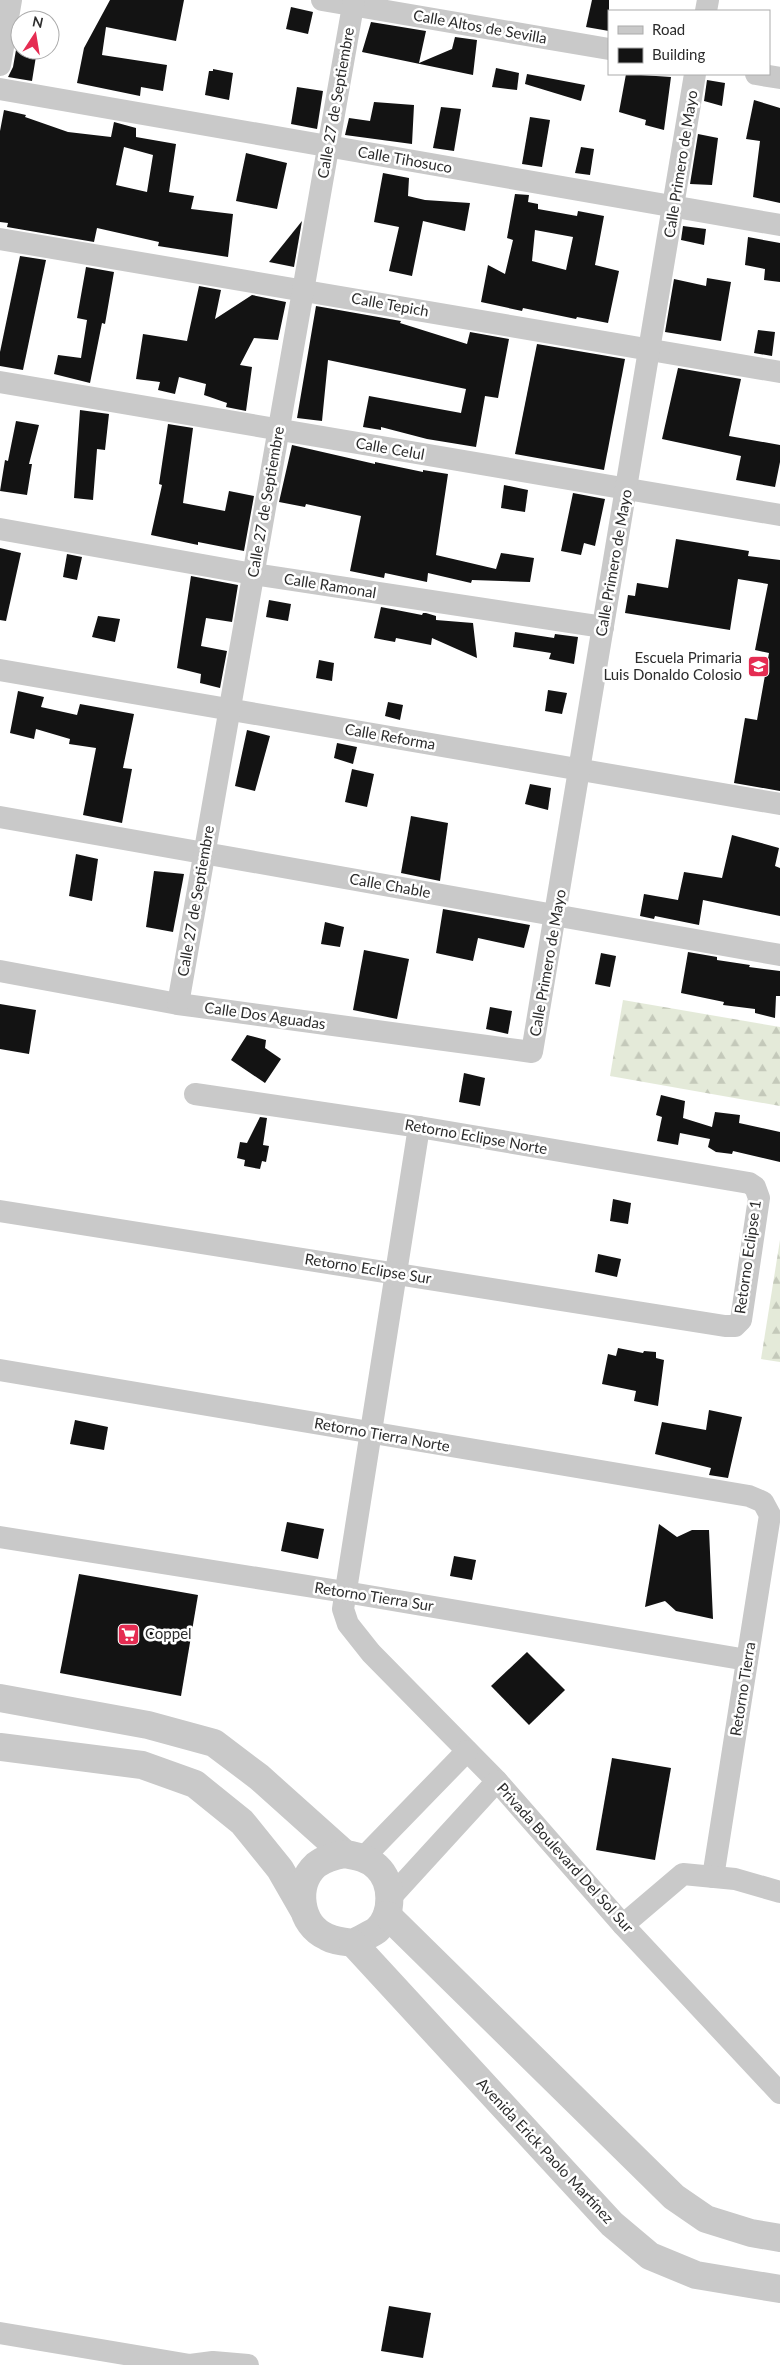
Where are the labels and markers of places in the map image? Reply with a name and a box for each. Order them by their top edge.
place label: Escuela Primaria Luis Donaldo Colosio [603,648,742,683]
school or university icon: Escuela Primaria Luis Donaldo Colosio [746,655,770,679]
supermarket icon: Coppel [117,1622,141,1646]
place label: Coppel [145,1624,192,1642]

